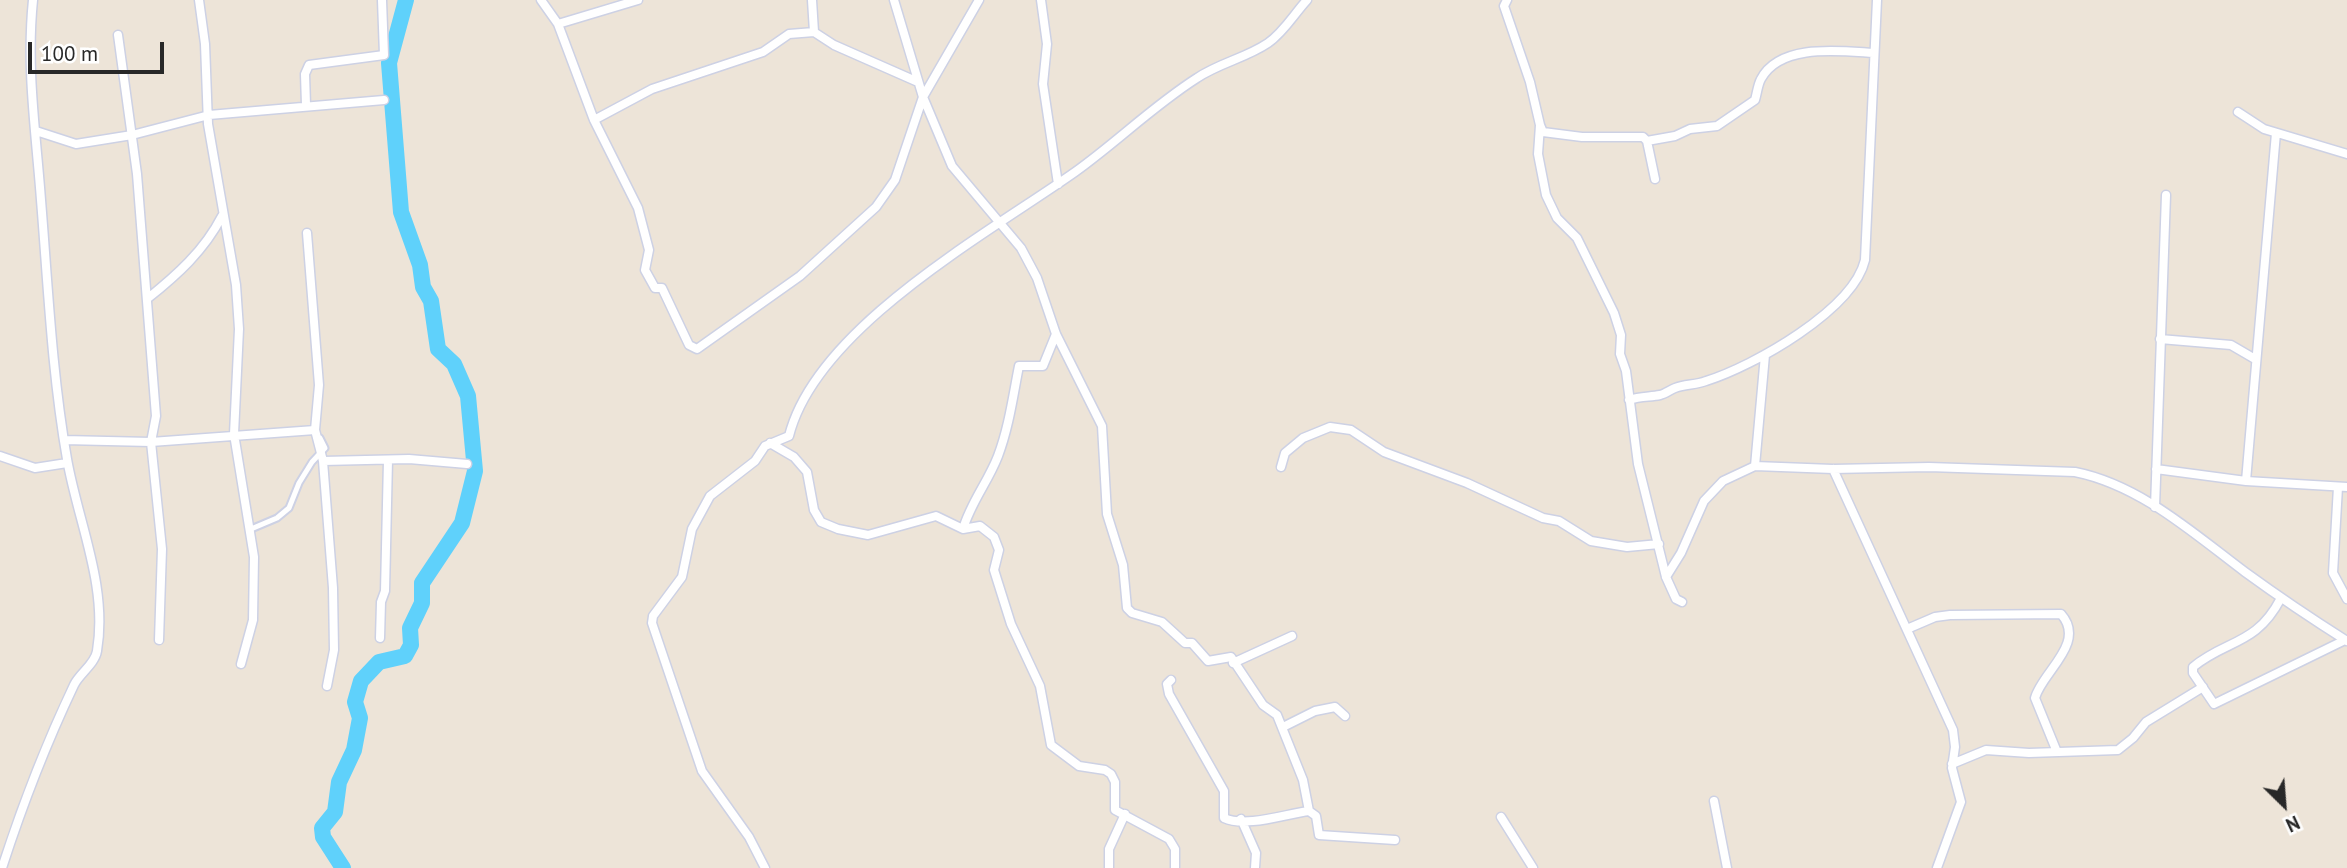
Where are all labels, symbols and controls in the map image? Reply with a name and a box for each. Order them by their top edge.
scale bar [32,28,168,72]
text: 100 m [41,40,98,67]
north arrow [2249,770,2319,840]
text: N [2282,811,2304,838]

